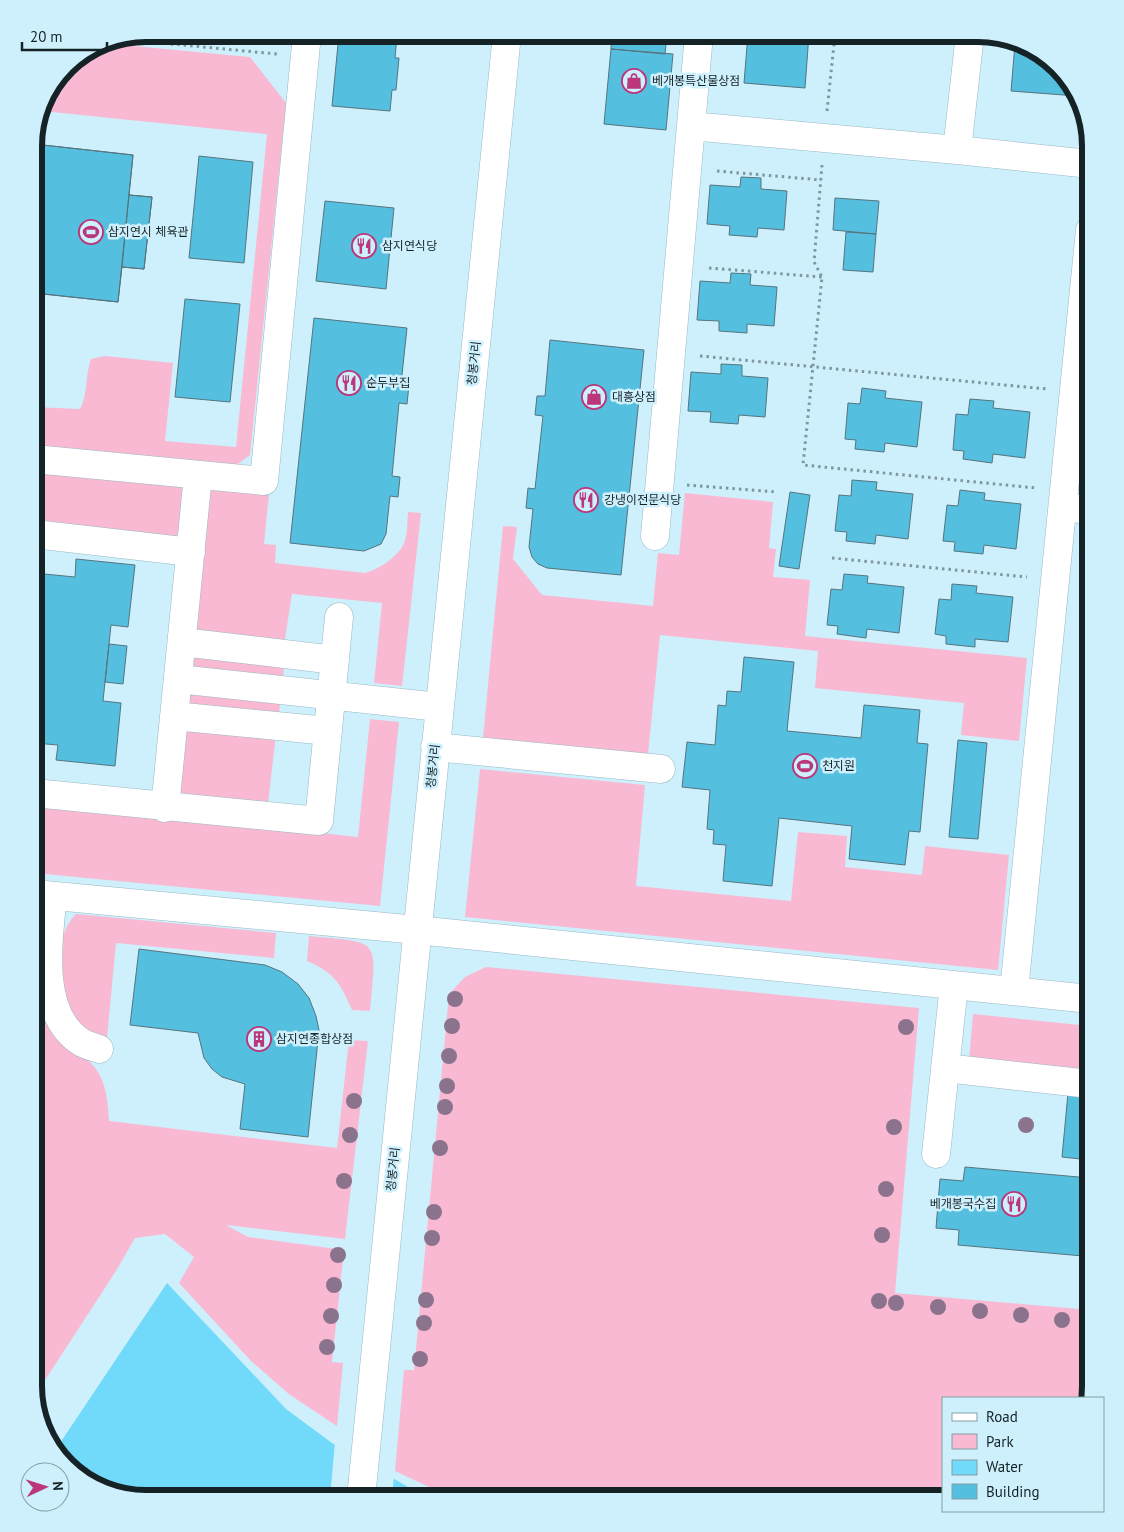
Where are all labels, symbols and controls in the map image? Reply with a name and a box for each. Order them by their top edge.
scale bar [22,20,108,52]
text: 20 m [30,27,63,46]
shop icon: 베개봉특산물상점 [621,68,647,94]
place label: 베개봉특산물상점 [652,73,740,88]
sports icon: 삼지연시 체육관 [78,219,104,245]
place label: 삼지연시 체육관 [108,224,189,239]
restaurant icon: 삼지연식당 [351,233,377,259]
place label: 삼지연식당 [382,238,437,253]
street label: 청봉거리 [464,340,483,386]
restaurant icon: 순두부집 [336,370,362,396]
place label: 순두부집 [366,375,410,390]
shop icon: 대흥상점 [581,384,607,410]
place label: 대흥상점 [612,389,656,404]
restaurant icon: 강냉이전문식당 [573,487,599,513]
place label: 강냉이전문식당 [604,492,681,507]
street label: 청봉거리 [423,743,442,789]
sports icon: 천지원 [792,753,818,779]
place label: 천지원 [822,758,855,773]
building icon: 삼지연종합상점 [246,1026,272,1052]
place label: 삼지연종합상점 [276,1031,353,1046]
street label: 청봉거리 [383,1146,402,1192]
restaurant icon: 베개봉국수집 [1001,1191,1027,1217]
place label: 베개봉국수집 [930,1196,996,1211]
legend [942,1397,1104,1512]
text: Road [986,1407,1018,1426]
text: Park [986,1432,1014,1451]
text: Water [986,1457,1023,1476]
north arrow [20,1462,70,1512]
text: N [49,1481,67,1491]
text: Building [986,1482,1040,1501]

